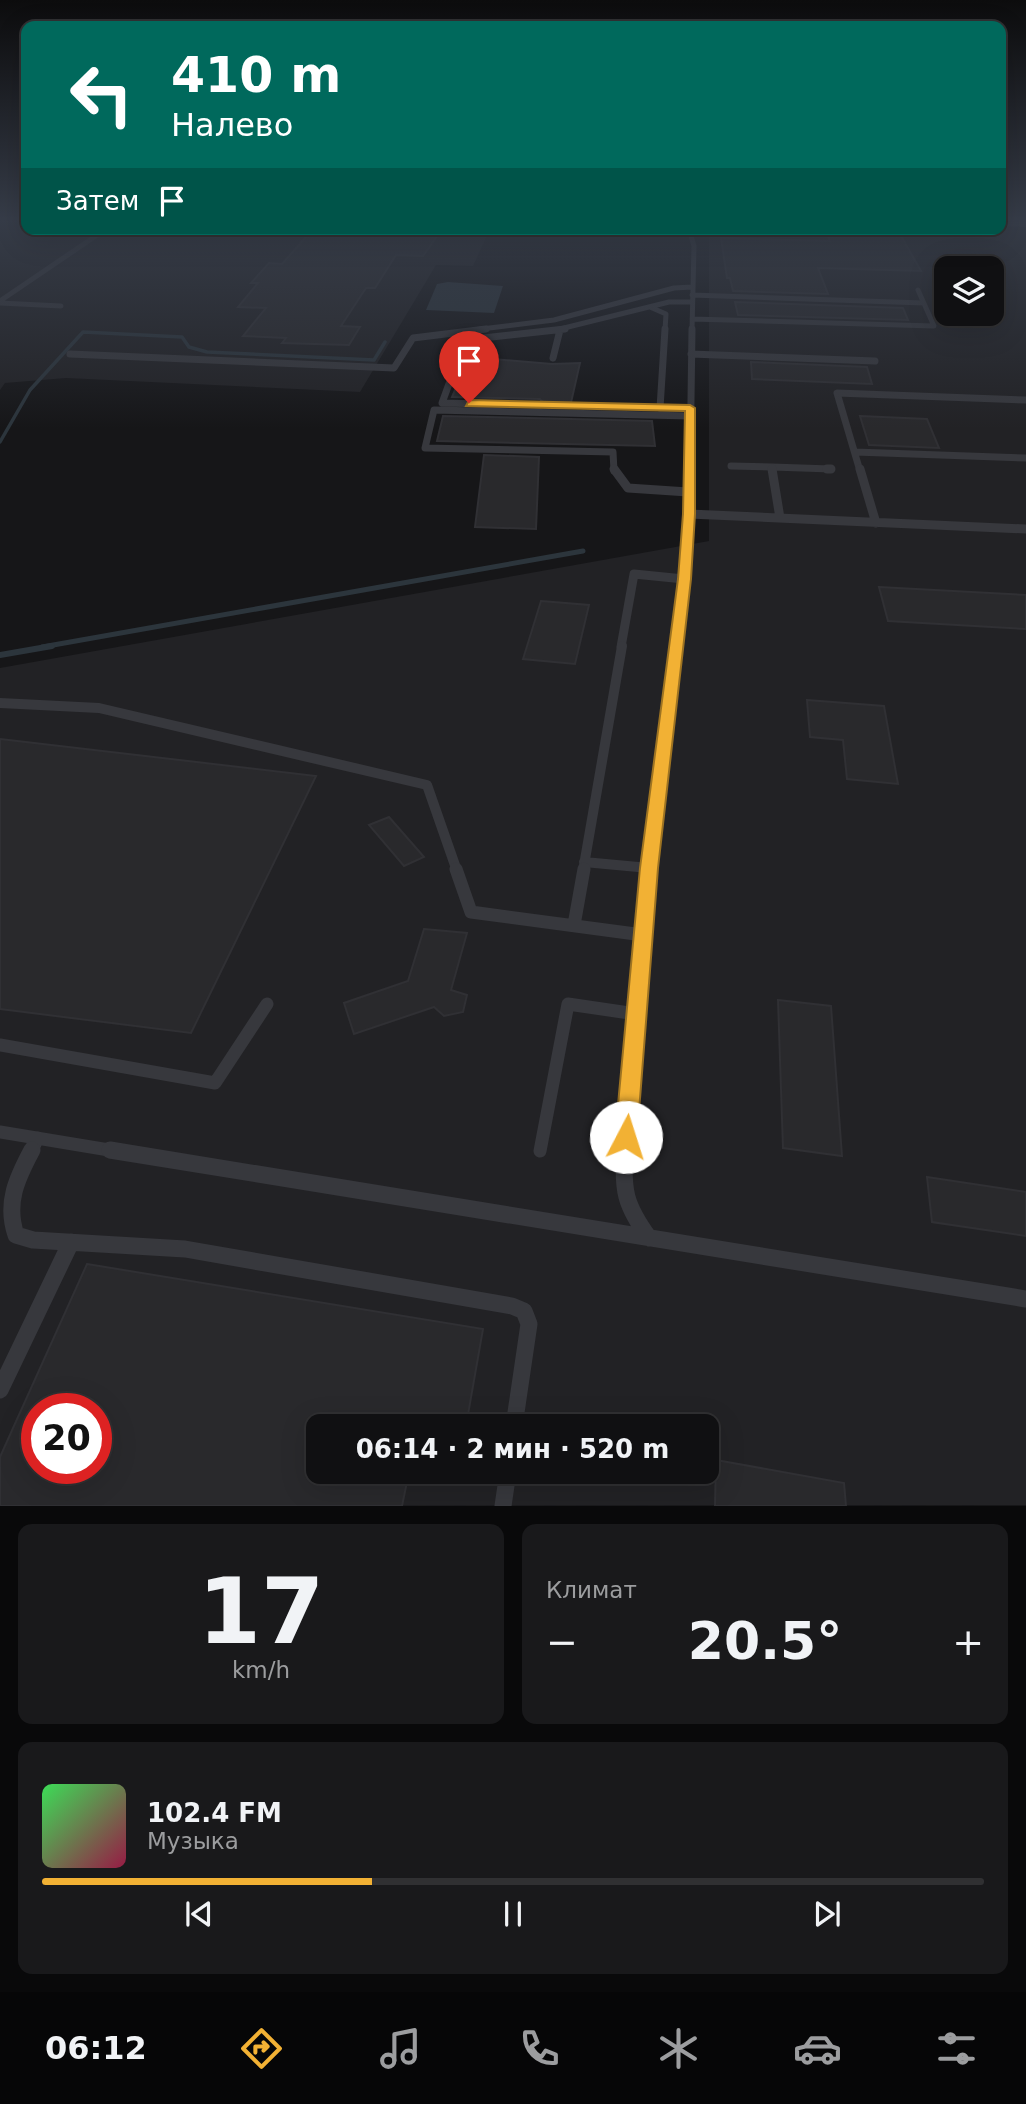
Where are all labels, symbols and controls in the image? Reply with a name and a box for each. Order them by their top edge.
text: 410 m [171,47,341,104]
icon: left [56,49,147,140]
text: Налево [171,106,293,144]
icon: arrive [153,182,191,220]
text: Затем [56,186,139,216]
map controls [934,256,1004,326]
button: layers [934,256,1004,326]
pin [439,331,499,403]
icon: arrive [450,342,488,380]
position arrow [589,1100,663,1174]
speed limit sign: 20 [21,1393,112,1484]
text: 06:14 · 2 мин · 520 m [356,1434,669,1464]
text: 17 [198,1559,324,1664]
text: Климат [546,1577,637,1603]
text: 20.5° [688,1611,842,1671]
text: − [546,1620,578,1664]
text: + [952,1620,984,1664]
text: km/h [232,1657,290,1683]
text: 102.4 FM [147,1798,282,1828]
text: Музыка [147,1828,239,1854]
icon: previous [180,1895,218,1933]
icon: pause [494,1895,532,1933]
icon: next [808,1895,846,1933]
icon: directions [237,2024,286,2073]
icon: music [376,2024,425,2073]
icon: phone [515,2024,564,2073]
icon: climate [654,2024,703,2073]
icon: car [793,2024,842,2073]
icon: filters [932,2024,981,2073]
text: 06:12 [45,2029,147,2067]

